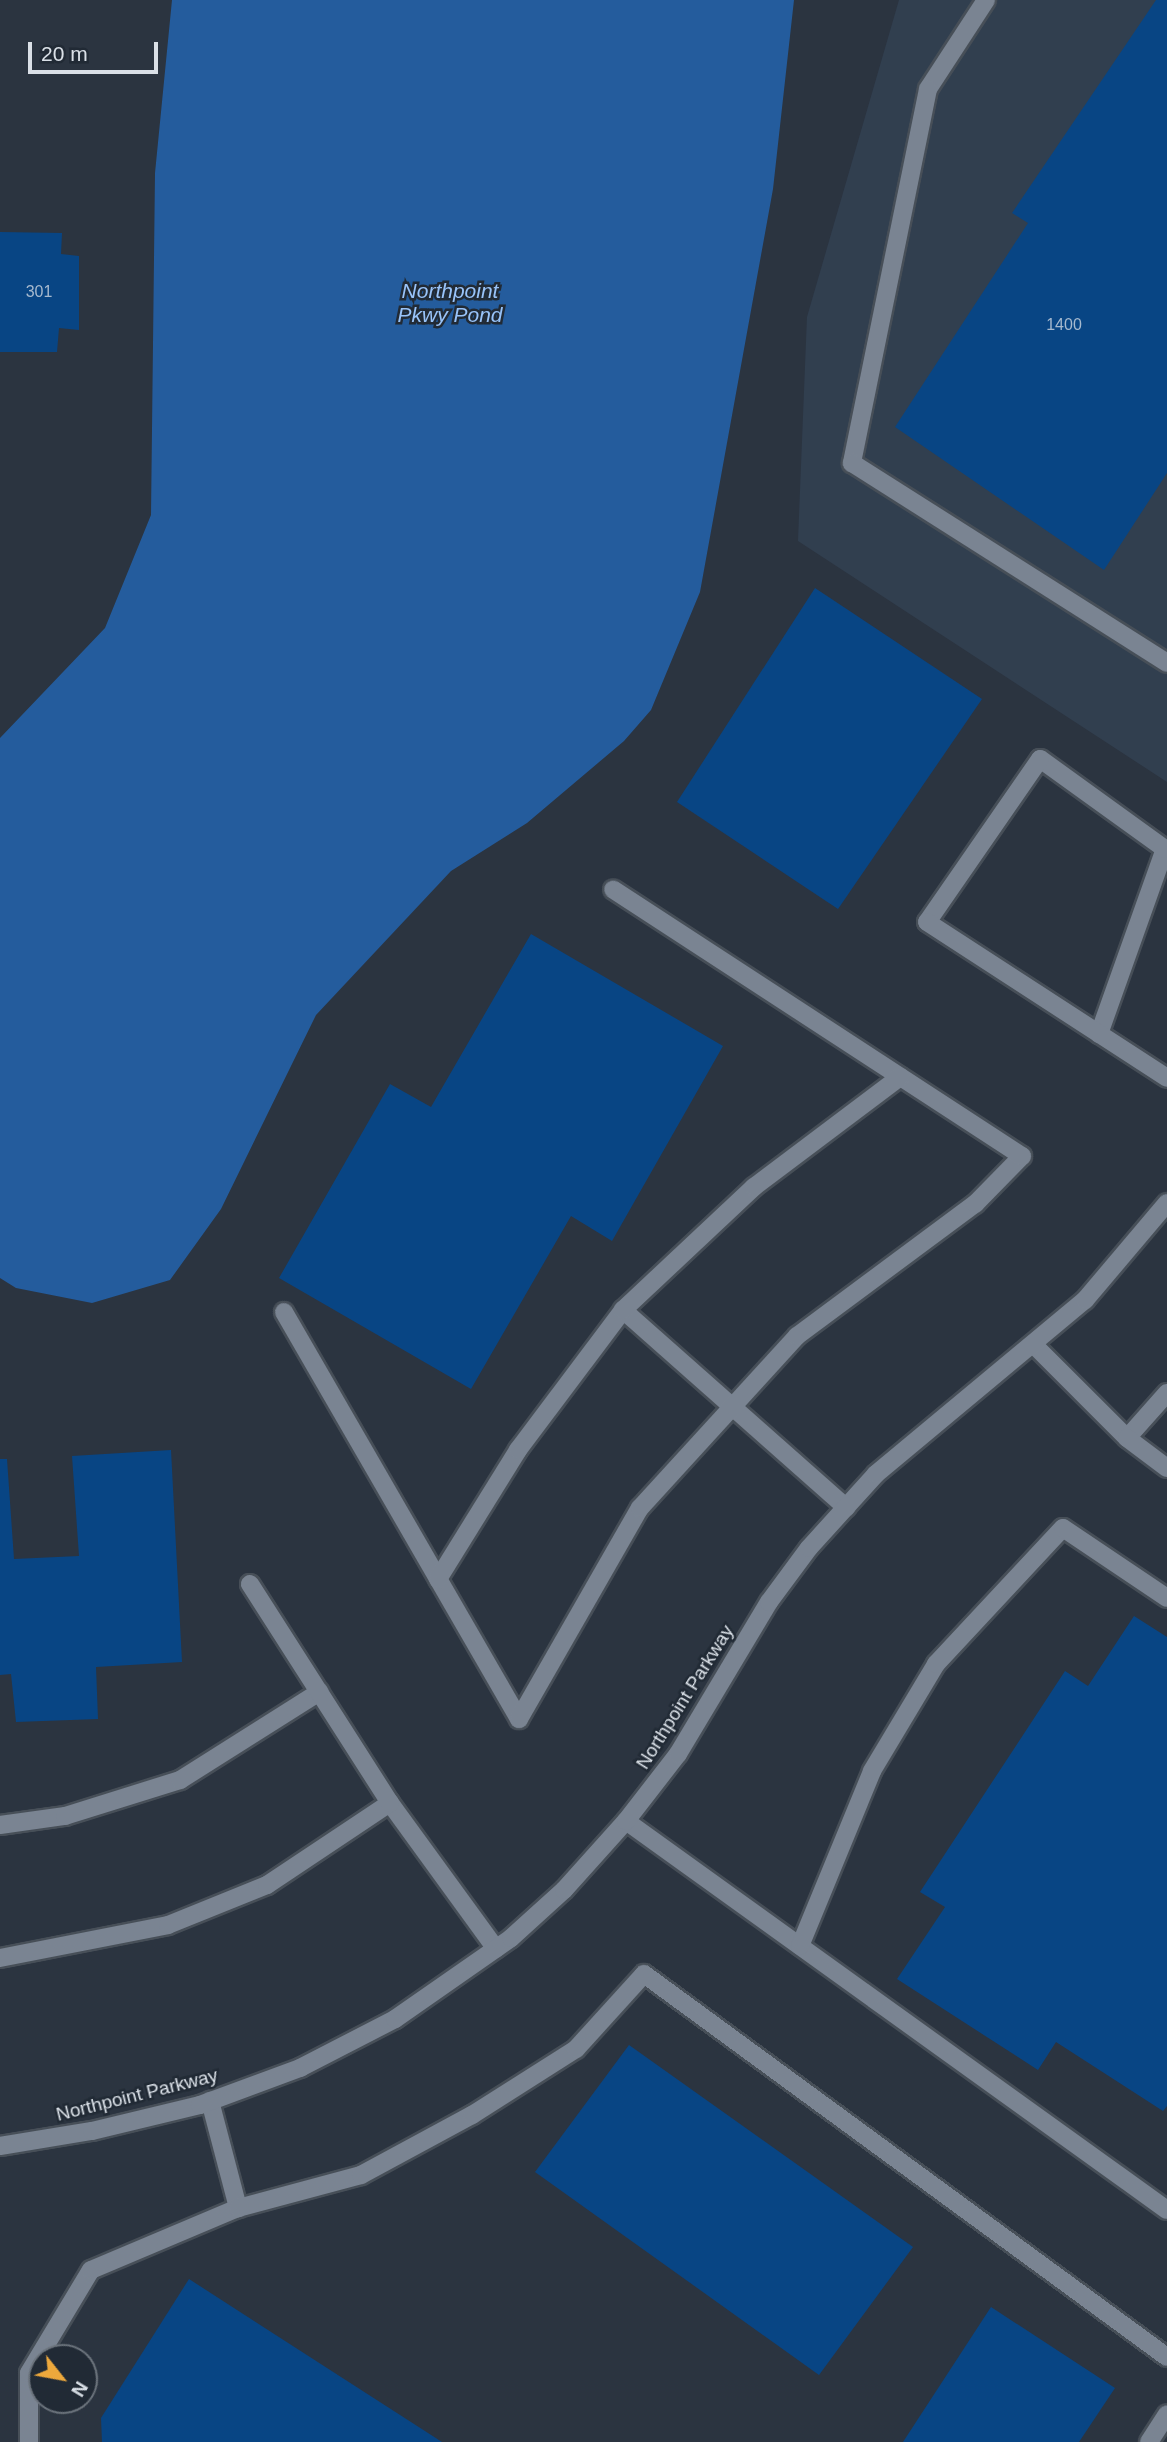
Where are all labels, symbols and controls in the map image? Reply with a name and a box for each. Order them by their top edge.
scale bar [32,28,161,72]
text: 20 m [41,42,88,65]
water label: Northpoint Pkwy Pond [397,278,503,328]
house number: 301 [26,282,52,302]
house number: 1400 [1046,315,1082,335]
street label: Northpoint Parkway [631,1621,739,1773]
street label: Northpoint Parkway [54,2064,220,2126]
north arrow [28,2344,98,2414]
text: N [67,2378,92,2400]

